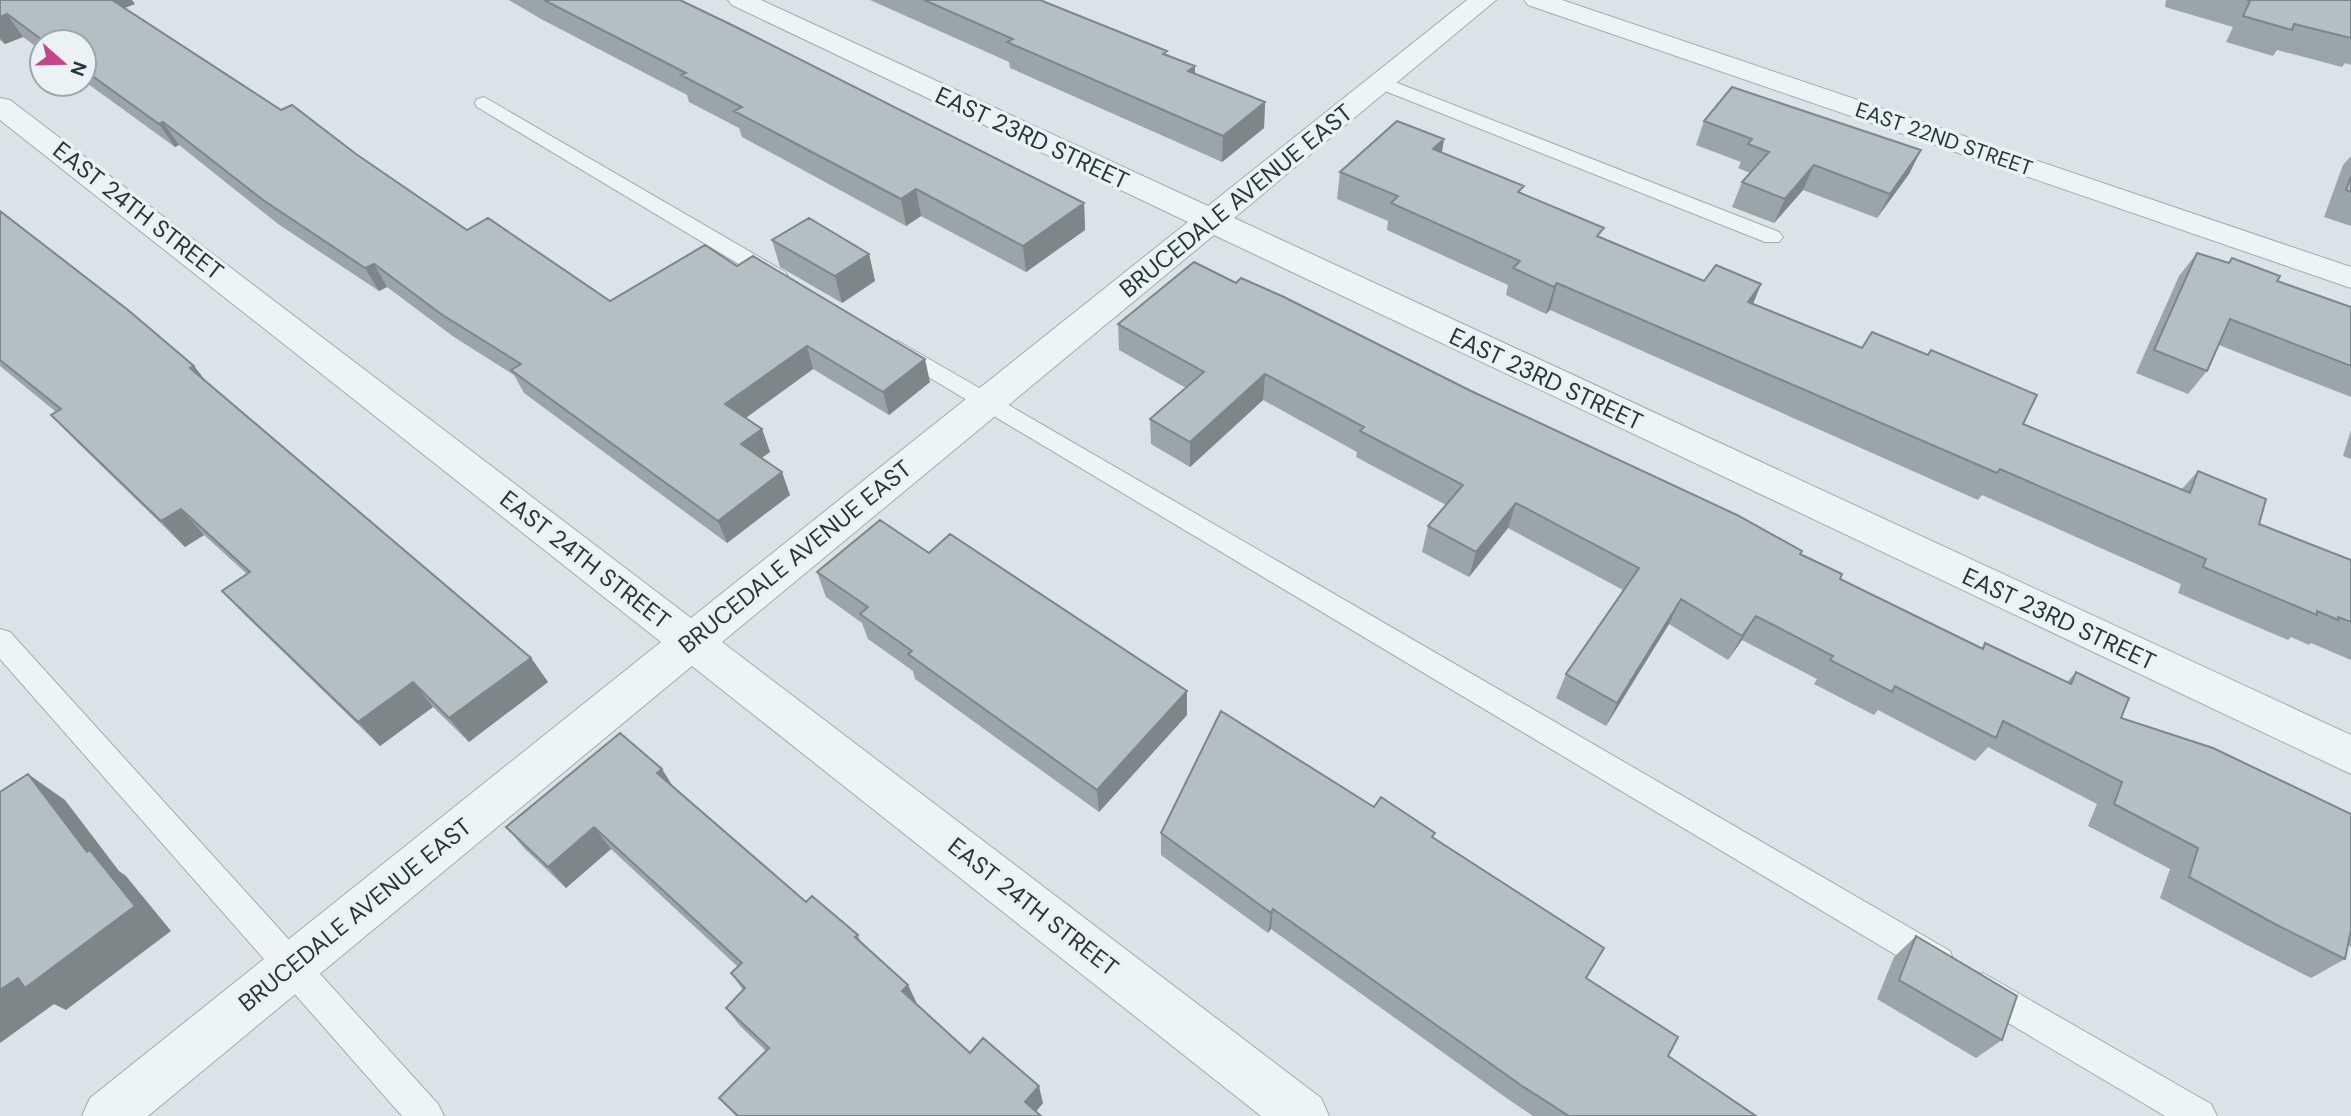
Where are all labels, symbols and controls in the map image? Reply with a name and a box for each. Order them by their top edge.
north arrow [28,28,98,98]
text: N [64,58,93,79]
street label: EAST 23RD STREET [931,79,1134,196]
street label: EAST 22ND STREET [1852,96,2036,182]
street label: BRUCEDALE AVENUE EAST [1113,97,1359,304]
street label: EAST 24TH STREET [47,134,230,287]
street label: EAST 23RD STREET [1445,320,1648,437]
street label: BRUCEDALE AVENUE EAST [672,453,918,660]
street label: EAST 24TH STREET [494,483,677,636]
street label: EAST 23RD STREET [1958,560,2161,677]
street label: BRUCEDALE AVENUE EAST [232,811,478,1018]
street label: EAST 24TH STREET [942,830,1125,983]

